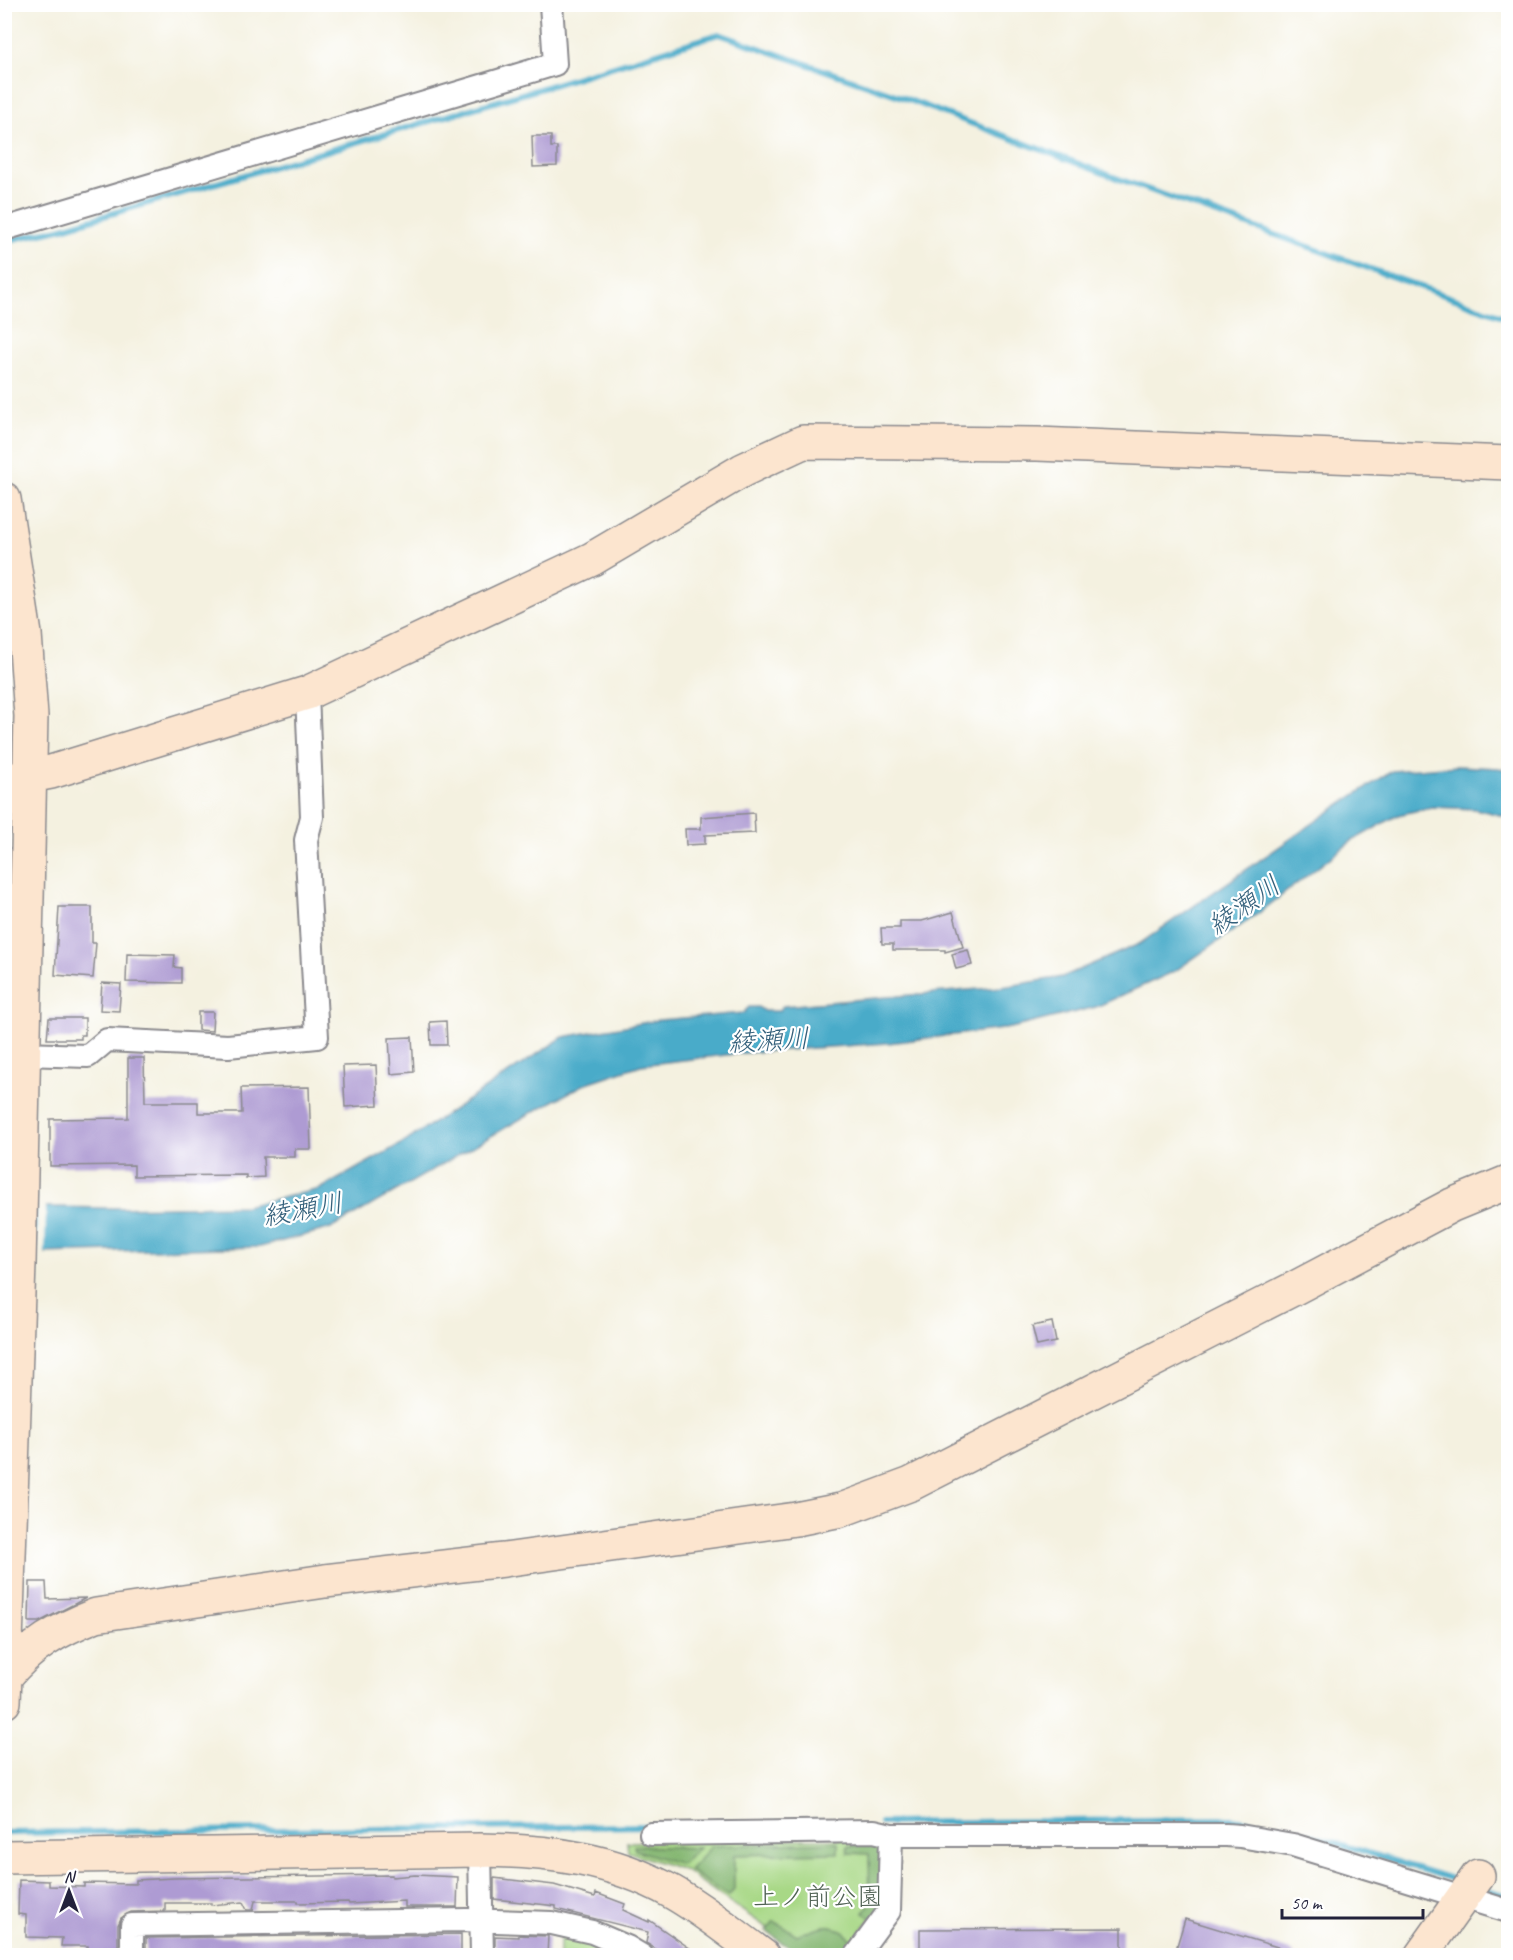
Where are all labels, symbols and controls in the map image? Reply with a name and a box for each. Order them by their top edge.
water label: 綾瀬川 [1201,868,1287,942]
water label: 綾瀬川 [728,1021,810,1059]
water label: 綾瀬川 [260,1185,346,1233]
north arrow [39,1861,99,1921]
text: N [64,1867,77,1887]
park label: 上ノ前公園 [753,1880,883,1913]
scale bar [1282,1882,1423,1920]
text: 50 m [1291,1892,1324,1914]

